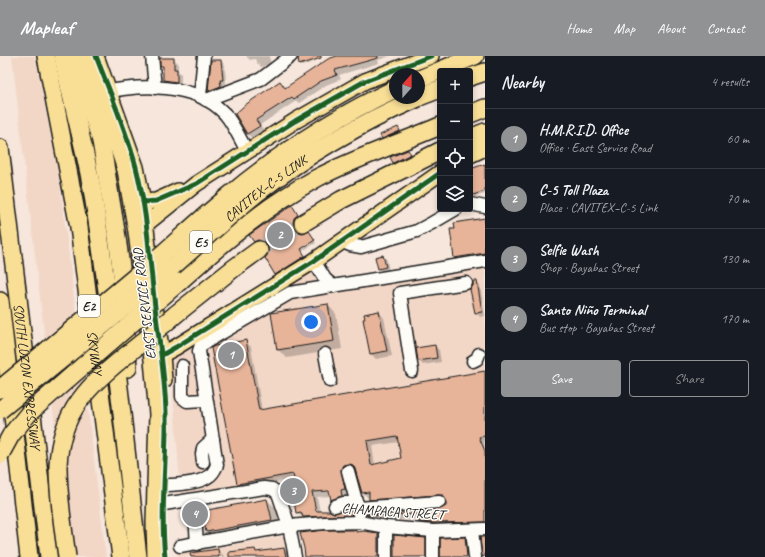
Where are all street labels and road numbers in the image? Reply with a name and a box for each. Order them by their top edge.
street label: CAVITEX–C-5 LINK [221,151,312,226]
road number: E5 [190,231,212,253]
street label: EAST SERVICE ROAD [129,247,160,360]
road number: E2 [78,295,100,317]
street label: SOUTH LUZON EXPRESSWAY [10,303,44,453]
street label: SKYWAY [83,330,106,378]
street label: CHAMPACA STREET [341,499,448,524]

